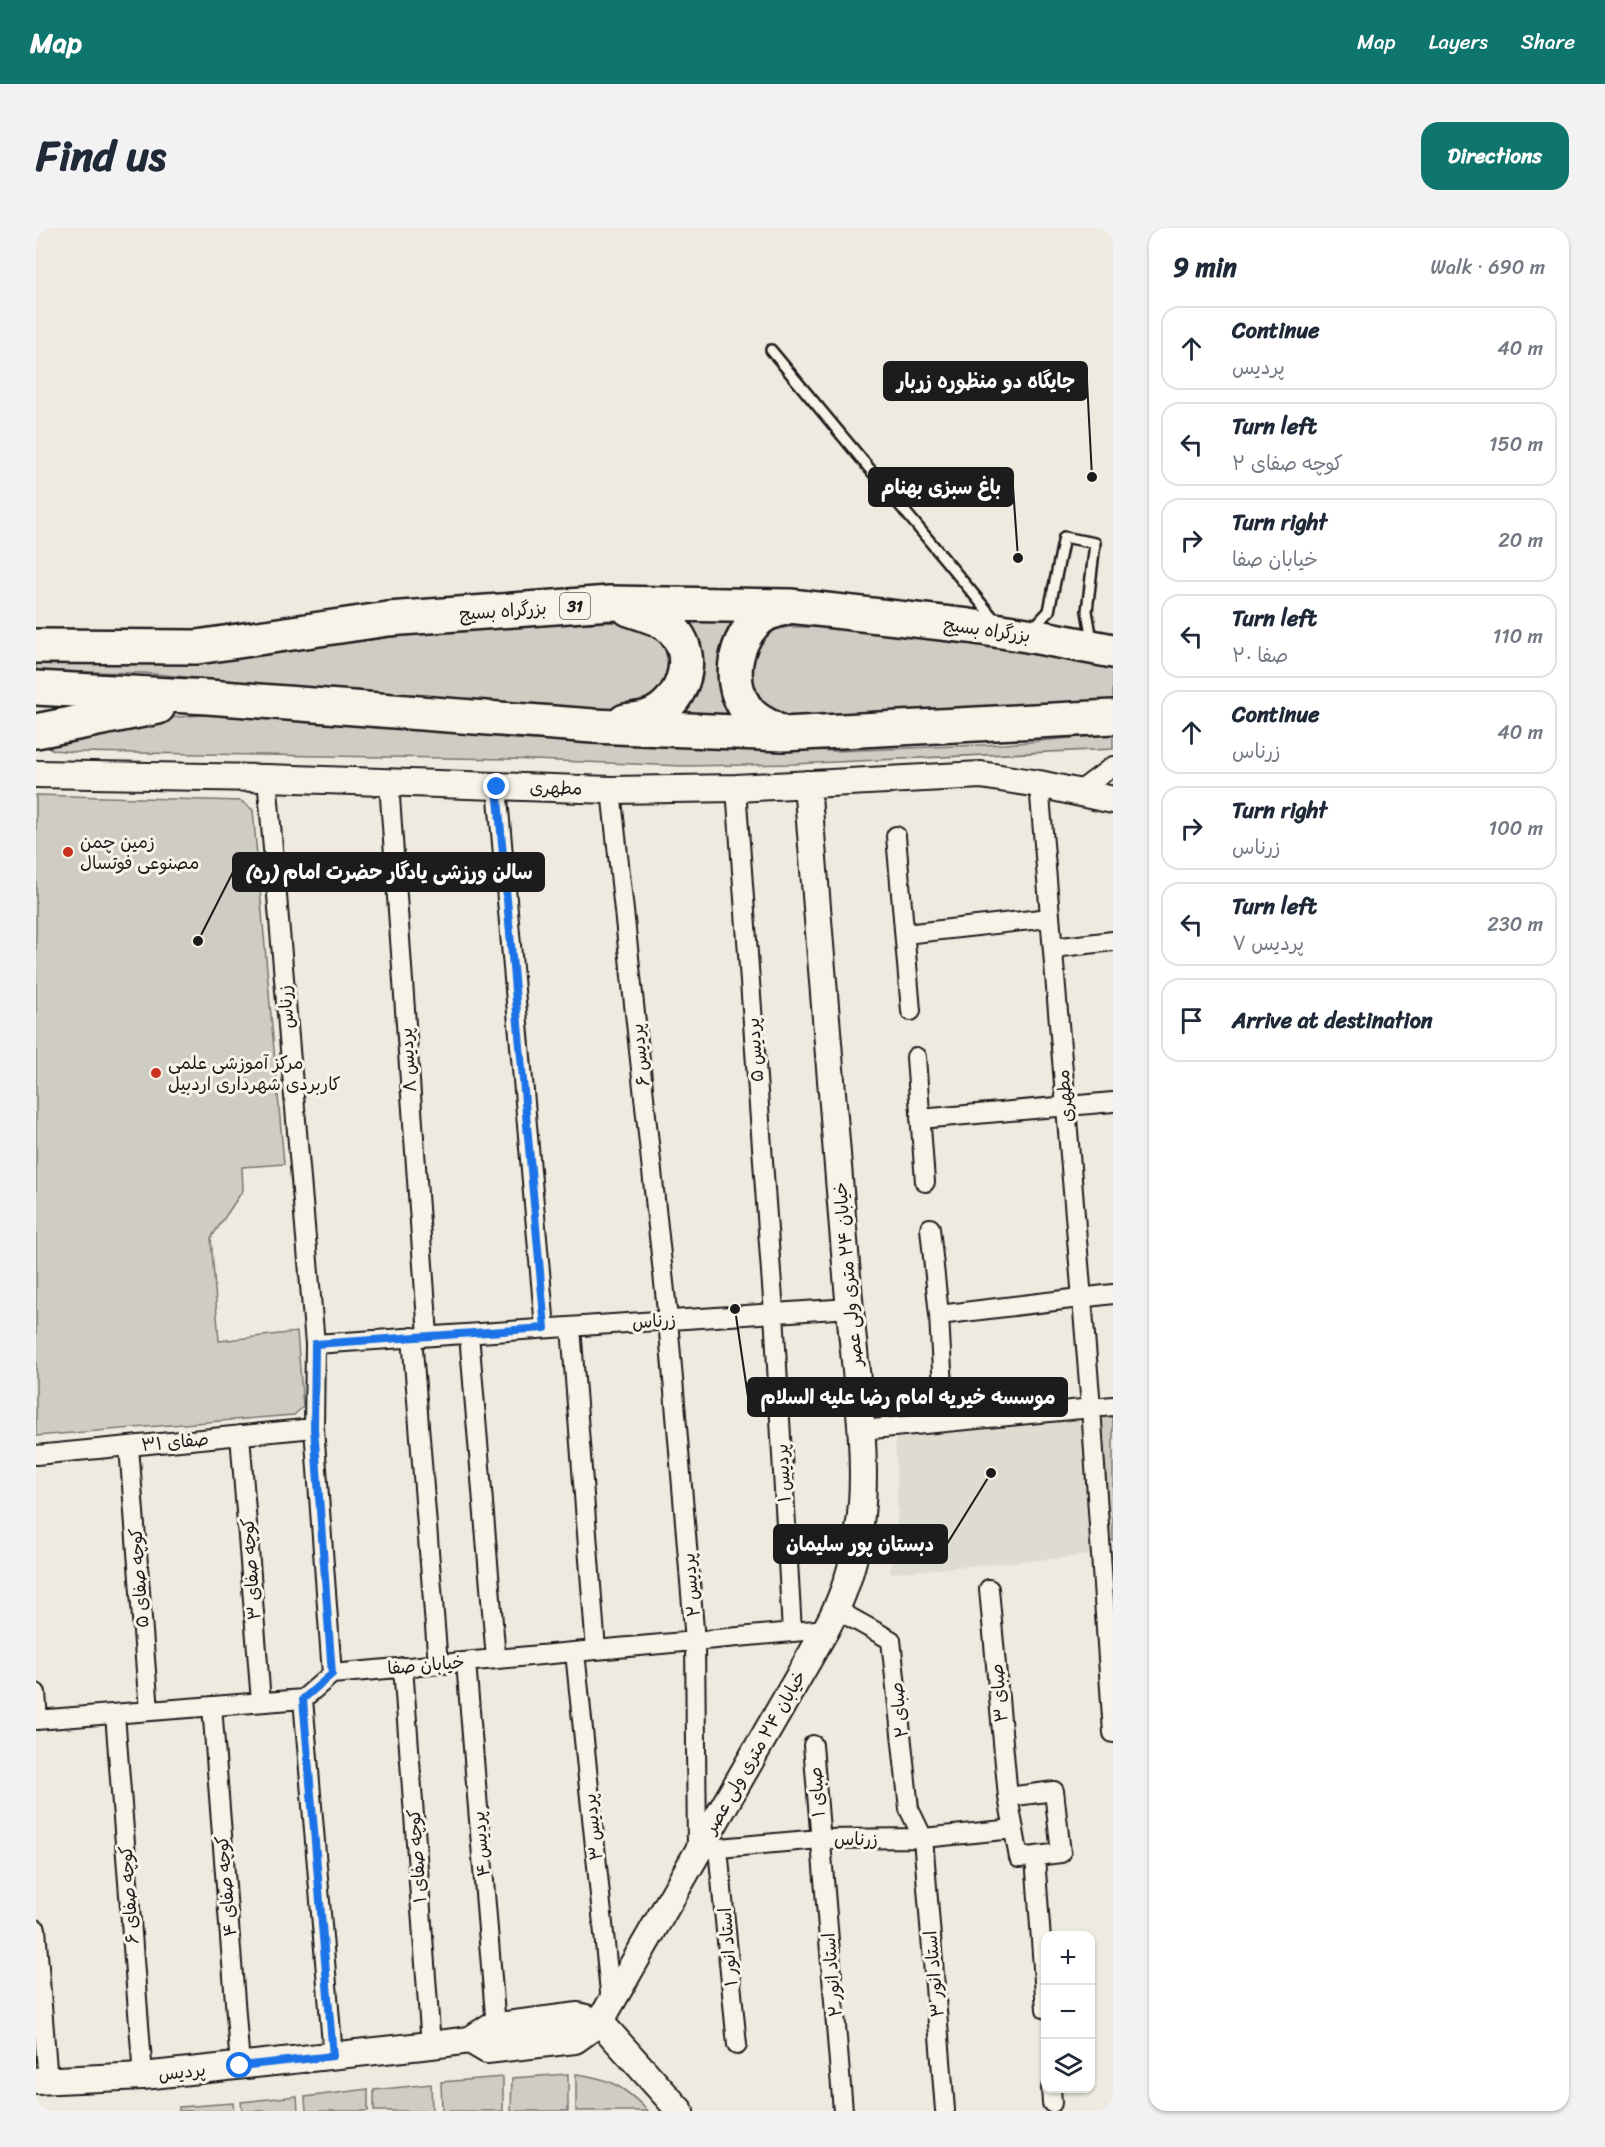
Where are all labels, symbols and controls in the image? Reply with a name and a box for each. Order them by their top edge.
text: Map [30,18,82,67]
text: Map [1357,23,1396,61]
text: Layers [1429,23,1488,61]
text: Share [1521,23,1575,61]
text: Find us [36,119,166,193]
button: Directions [1421,122,1569,190]
text: 9 min [1173,244,1237,290]
text: Walk · 690 m [1431,250,1545,285]
text: Continue [1232,311,1320,350]
text: 40 m [1497,331,1543,366]
icon: ahead [1175,332,1208,365]
text: پردیس [1232,350,1285,385]
callout: جایگاه دو منظوره زربار [884,362,1087,400]
text: جایگاه دو منظوره زربار [895,364,1075,399]
text: Turn left [1232,407,1317,446]
text: 150 m [1489,427,1543,462]
icon: left [1175,428,1208,461]
text: کوچه صفای ۲ [1232,446,1343,481]
callout: باغ سبزی بهنام [869,468,1013,506]
text: باغ سبزی بهنام [881,470,1001,505]
text: Turn right [1232,503,1327,542]
text: 20 m [1498,523,1543,558]
icon: right [1175,524,1208,557]
text: خیابان صفا [1232,542,1318,577]
street label: بزرگراه بسیج [458,592,548,630]
road number: 31 [560,593,590,619]
text: Turn left [1232,599,1317,638]
street label: بزرگراه بسیج [942,608,1032,652]
text: 110 m [1493,619,1543,654]
icon: left [1175,620,1208,653]
text: صفا ۲۰ [1232,638,1288,673]
text: Continue [1232,695,1320,734]
text: 40 m [1497,715,1543,750]
icon: ahead [1175,716,1208,749]
text: زرناس [1232,734,1281,769]
street label: مطهری [529,772,583,804]
route end [483,773,509,799]
text: Turn right [1232,791,1327,830]
text: 100 m [1489,811,1543,846]
icon: right [1175,812,1208,845]
place label: زمین چمن مصنوعی فوتسال [80,826,199,879]
text: زرناس [1232,830,1281,865]
marker: زمین چمن مصنوعی فوتسال [61,845,75,859]
callout: سالن ورزشی یادگار حضرت امام (ره) [233,853,544,891]
text: سالن ورزشی یادگار حضرت امام (ره) [245,855,533,890]
text: Turn left [1232,887,1317,926]
text: 230 m [1487,907,1543,942]
icon: left [1175,908,1208,941]
text: پردیس ۷ [1232,926,1304,961]
street label: زرناس [268,984,304,1030]
text: Arrive at destination [1232,1001,1433,1040]
icon: arrive [1175,1004,1208,1037]
street label: پردیس ۵ [737,1017,773,1083]
street label: پردیس ۶ [621,1022,659,1088]
street label: پردیس ۸ [390,1027,426,1093]
place label: مرکز آموزشی علمی کاربردی شهرداری اردبیل [168,1047,341,1100]
marker: مرکز آموزشی علمی کاربردی شهرداری اردبیل [149,1066,163,1080]
street label: مطهری [1047,1068,1083,1124]
street label: خیابان ۲۴ متری ولی عصر [824,1181,872,1369]
street label: زرناس [631,1304,677,1338]
callout: موسسه خیریه امام رضا علیه السلام [748,1378,1067,1416]
text: موسسه خیریه امام رضا علیه السلام [761,1380,1055,1415]
street label: صفای ۳۱ [140,1423,210,1461]
street label: پردیس ۱ [765,1443,801,1503]
street label: کوچه صفای ۳ [231,1516,271,1621]
callout: دبستان پور سلیمان [774,1525,947,1563]
street label: کوچه صفای ۵ [120,1527,158,1629]
text: دبستان پور سلیمان [786,1527,934,1562]
street label: پردیس ۲ [672,1552,710,1618]
street label: خیابان صفا [386,1646,466,1684]
street label: صبای ۳ [981,1662,1017,1724]
street label: خیابان ۲۴ متری ولی عصر [694,1664,815,1842]
street label: صبای ۲ [880,1680,918,1740]
street label: صبای ۱ [799,1766,835,1818]
street label: پردیس ۳ [574,1792,612,1862]
street label: کوچه صفای ۱ [398,1808,436,1904]
street label: پردیس ۴ [462,1810,500,1878]
street label: زرناس [834,1823,878,1855]
street label: کوچه صفای ۴ [206,1834,246,1938]
street label: کوچه صفای ۶ [110,1844,148,1945]
street label: استاد انور ۱ [709,1906,747,1988]
street label: استاد انور ۳ [914,1929,954,2019]
map controls [1041,1931,1095,2093]
button: + [1041,1931,1095,1985]
street label: استاد انور ۲ [812,1932,852,2018]
button: − [1041,1985,1095,2039]
button: layers [1041,2039,1095,2093]
route start [226,2052,252,2078]
street label: پردیس [157,2054,207,2090]

